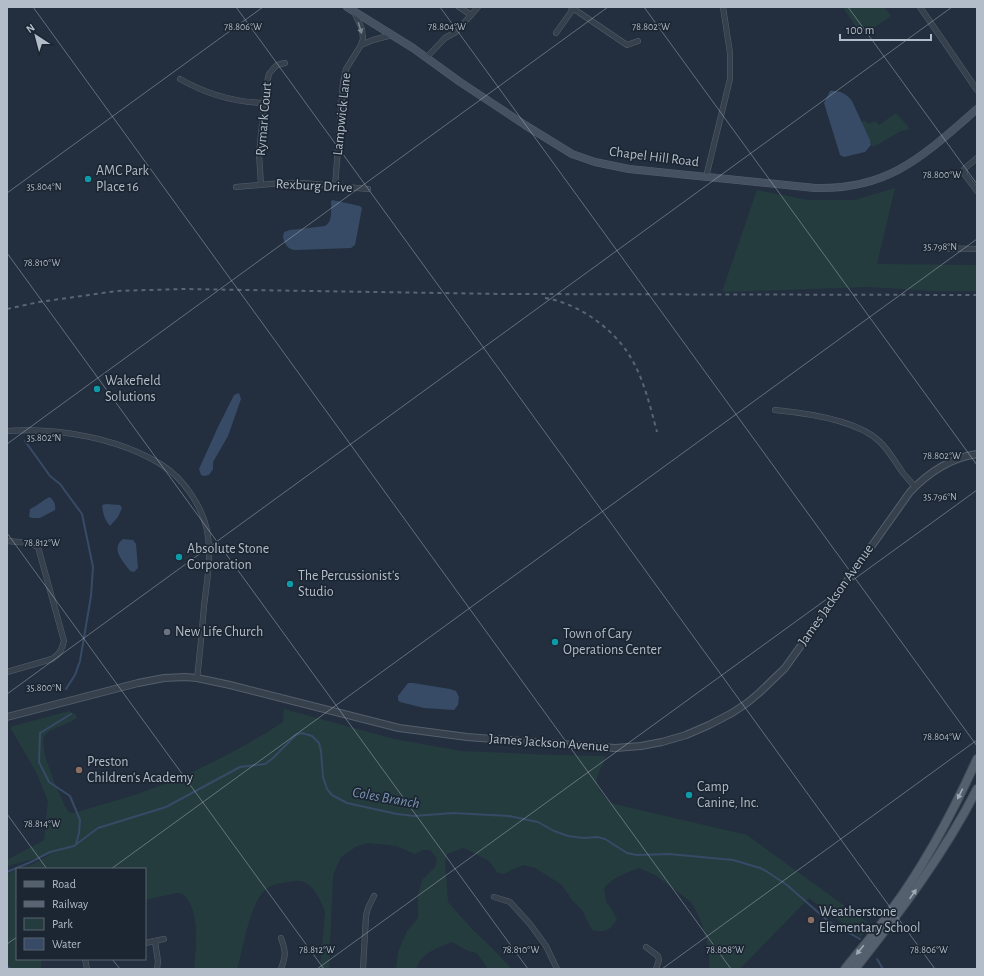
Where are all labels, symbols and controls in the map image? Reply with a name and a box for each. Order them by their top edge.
north arrow [16,16,56,56]
scale bar [840,16,931,42]
text: N [24,22,37,35]
text: 78.806°W [224,22,262,32]
text: 78.804°W [428,22,466,32]
text: 78.802°W [632,22,670,32]
one-way arrow [357,23,363,35]
text: 100 m [846,24,874,36]
street label: Lampwick Lane [331,72,353,156]
street label: Rymark Court [254,81,274,157]
street label: Chapel Hill Road [608,145,700,169]
place label: AMC Park Place 16 [96,164,150,194]
text: 78.800°W [923,170,961,180]
marker: AMC Park Place 16 [83,174,93,184]
street label: Rexburg Drive [275,177,353,195]
text: 35.804°N [26,182,62,192]
text: 35.798°N [923,242,957,252]
text: 78.810°W [24,258,60,268]
place label: Wakefield Solutions [105,374,161,404]
marker: Wakefield Solutions [92,384,102,394]
text: 35.802°N [27,433,61,443]
text: 78.802°W [923,451,961,461]
text: 35.796°N [923,492,957,502]
text: 78.812°W [24,538,60,548]
place label: Absolute Stone Corporation [187,542,269,572]
street label: James Jackson Avenue [796,542,876,648]
marker: Absolute Stone Corporation [174,552,184,562]
place label: The Percussionist's Studio [298,569,399,599]
marker: The Percussionist's Studio [285,579,295,589]
place label: New Life Church [175,625,263,639]
marker: New Life Church [162,627,172,637]
place label: Town of Cary Operations Center [563,627,662,657]
marker: Town of Cary Operations Center [550,637,560,647]
text: 35.800°N [26,683,62,693]
street label: James Jackson Avenue [489,732,609,754]
text: 78.804°W [923,732,961,742]
place label: Preston Children's Academy [87,755,193,785]
marker: Preston Children's Academy [74,765,84,775]
place label: Camp Canine, Inc. [697,780,759,810]
water label: Coles Branch [351,785,421,811]
one-way arrow [957,788,964,800]
marker: Camp Canine, Inc. [684,790,694,800]
text: 78.814°W [24,819,60,829]
legend [16,868,146,960]
text: Road [52,878,76,890]
one-way arrow [909,889,917,899]
text: Railway [52,898,88,911]
place label: Weatherstone Elementary School [819,905,921,935]
marker: Weatherstone Elementary School [806,915,816,925]
text: Park [52,918,73,930]
text: Water [52,938,81,950]
text: 78.812°W [299,945,335,955]
text: 78.810°W [503,945,539,955]
text: 78.808°W [706,945,744,955]
one-way arrow [856,945,864,956]
text: 78.806°W [910,945,948,955]

